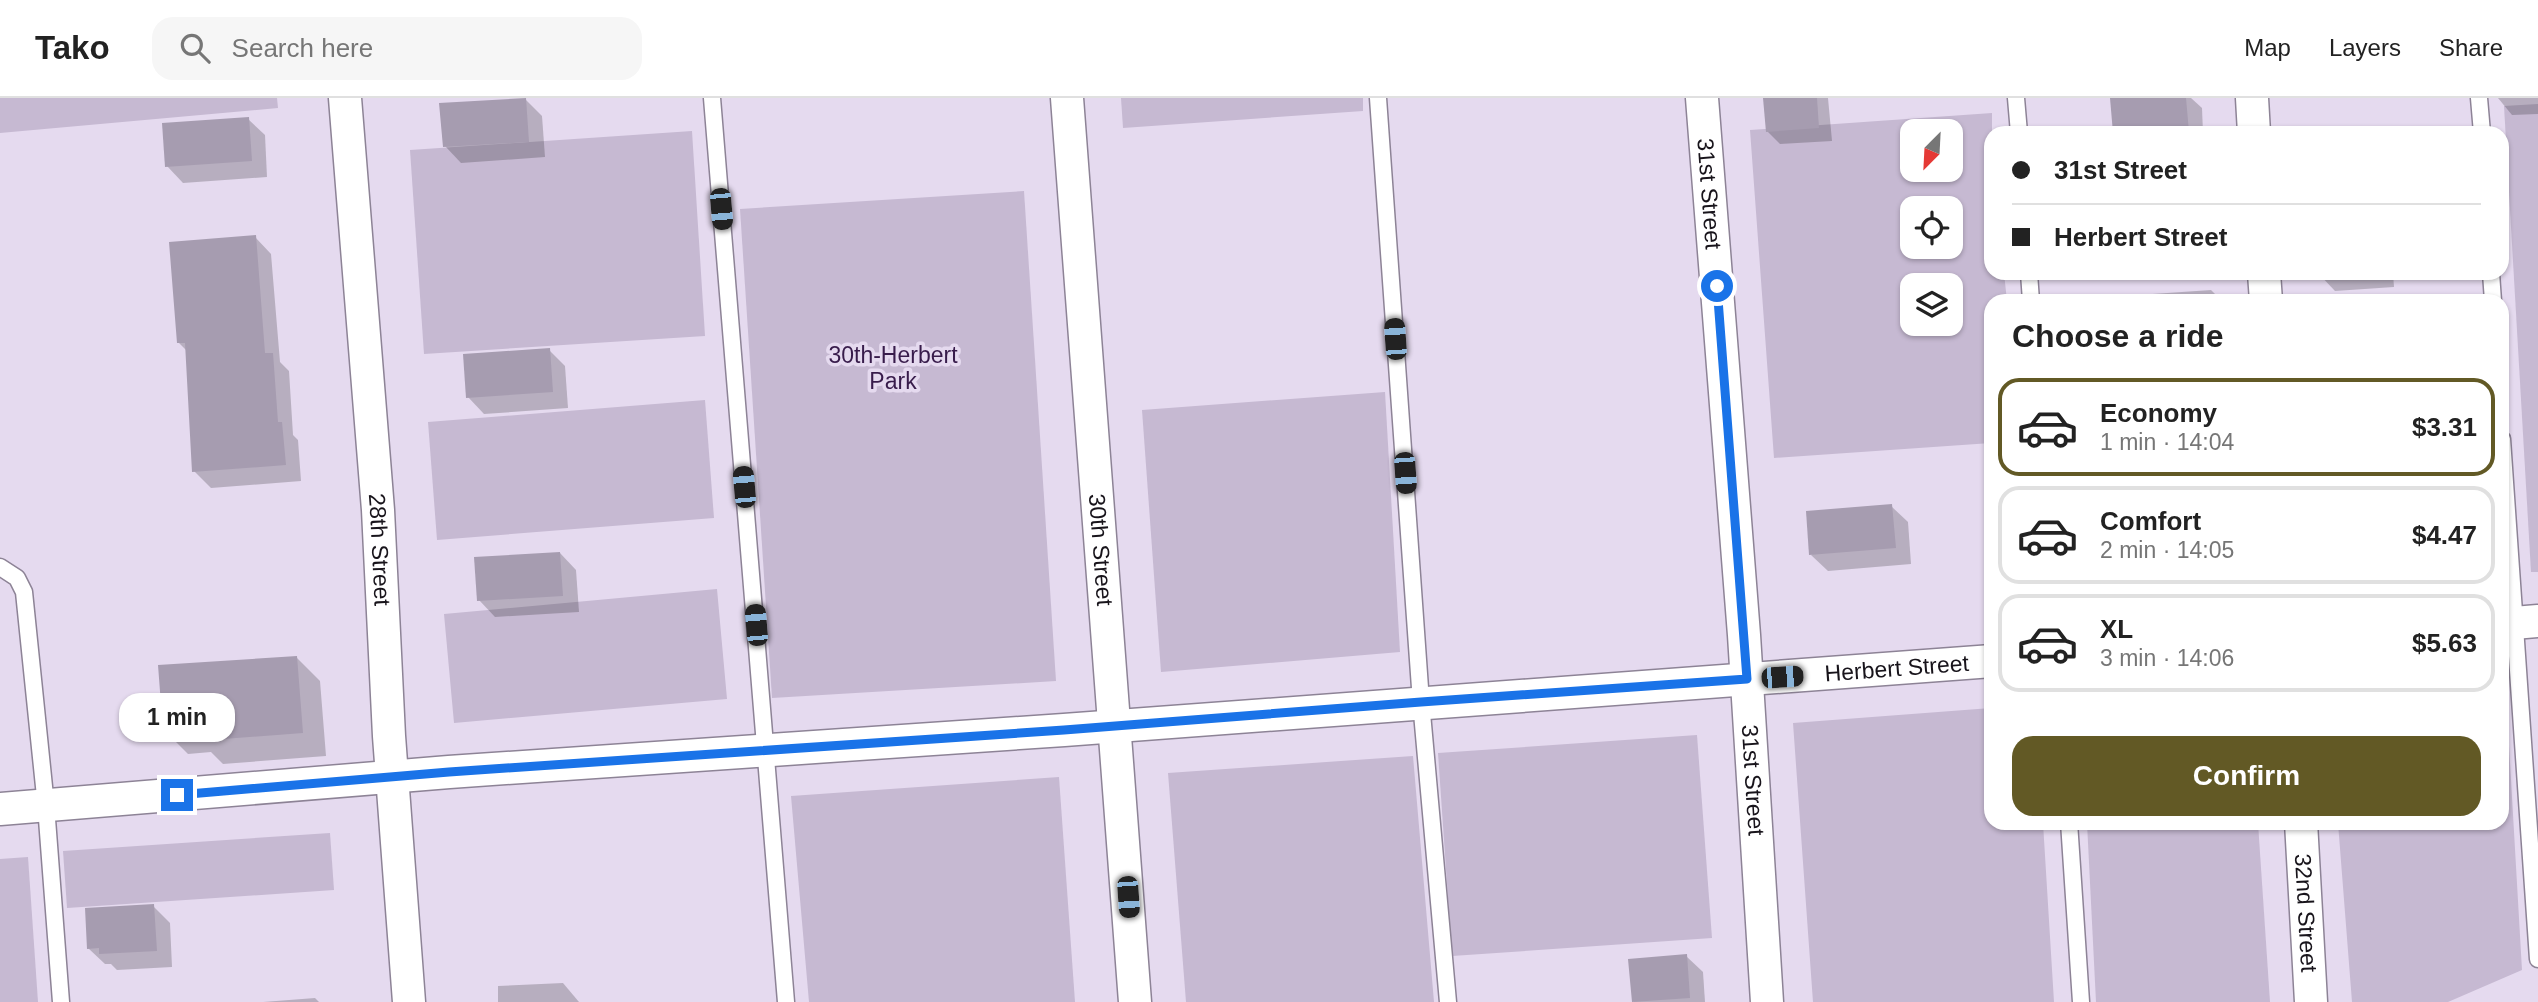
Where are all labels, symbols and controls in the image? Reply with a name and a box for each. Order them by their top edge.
search box [152,17,642,80]
text: Tako [35,29,110,66]
icon: search [176,29,214,67]
text: Search here [232,33,373,63]
text: Map [2244,34,2291,61]
text: Layers [2329,34,2401,61]
text: Share [2439,34,2503,61]
north arrow [1900,119,1964,182]
map controls [1900,119,1963,336]
street label: 31st Street [1692,137,1727,251]
text: 31st Street [2054,155,2187,185]
car [709,187,734,231]
button: locate [1900,196,1963,259]
text: Herbert Street [2054,222,2227,252]
route start [1701,270,1733,302]
button: layers [1900,273,1963,336]
car [1384,317,1407,361]
text: Choose a ride [2012,318,2224,354]
park label: 30th-Herbert Park [828,342,958,394]
icon: car [2016,396,2079,459]
text: Economy [2100,398,2217,428]
text: $3.31 [2412,412,2477,442]
text: 1 min · 14:04 [2100,429,2234,455]
car [1394,451,1417,495]
car [732,465,757,509]
street label: 28th Street [364,492,396,607]
street label: 30th Street [1084,493,1118,607]
icon: car [2016,504,2079,567]
text: Comfort [2100,506,2201,536]
text: $4.47 [2412,520,2477,550]
text: 2 min · 14:05 [2100,537,2234,563]
car [744,603,769,647]
icon: car [2016,612,2079,675]
text: XL [2100,614,2133,644]
text: $5.63 [2412,628,2477,658]
text: 3 min · 14:06 [2100,645,2234,671]
street label: Herbert Street [1824,650,1970,686]
car [1761,665,1804,689]
callout: 1 min [119,694,235,742]
text: 1 min [147,704,207,730]
street label: 31st Street [1737,724,1770,837]
button: Confirm [2012,736,2481,816]
route end [161,779,193,811]
street label: 32nd Street [2290,853,2322,974]
car [1117,875,1140,919]

